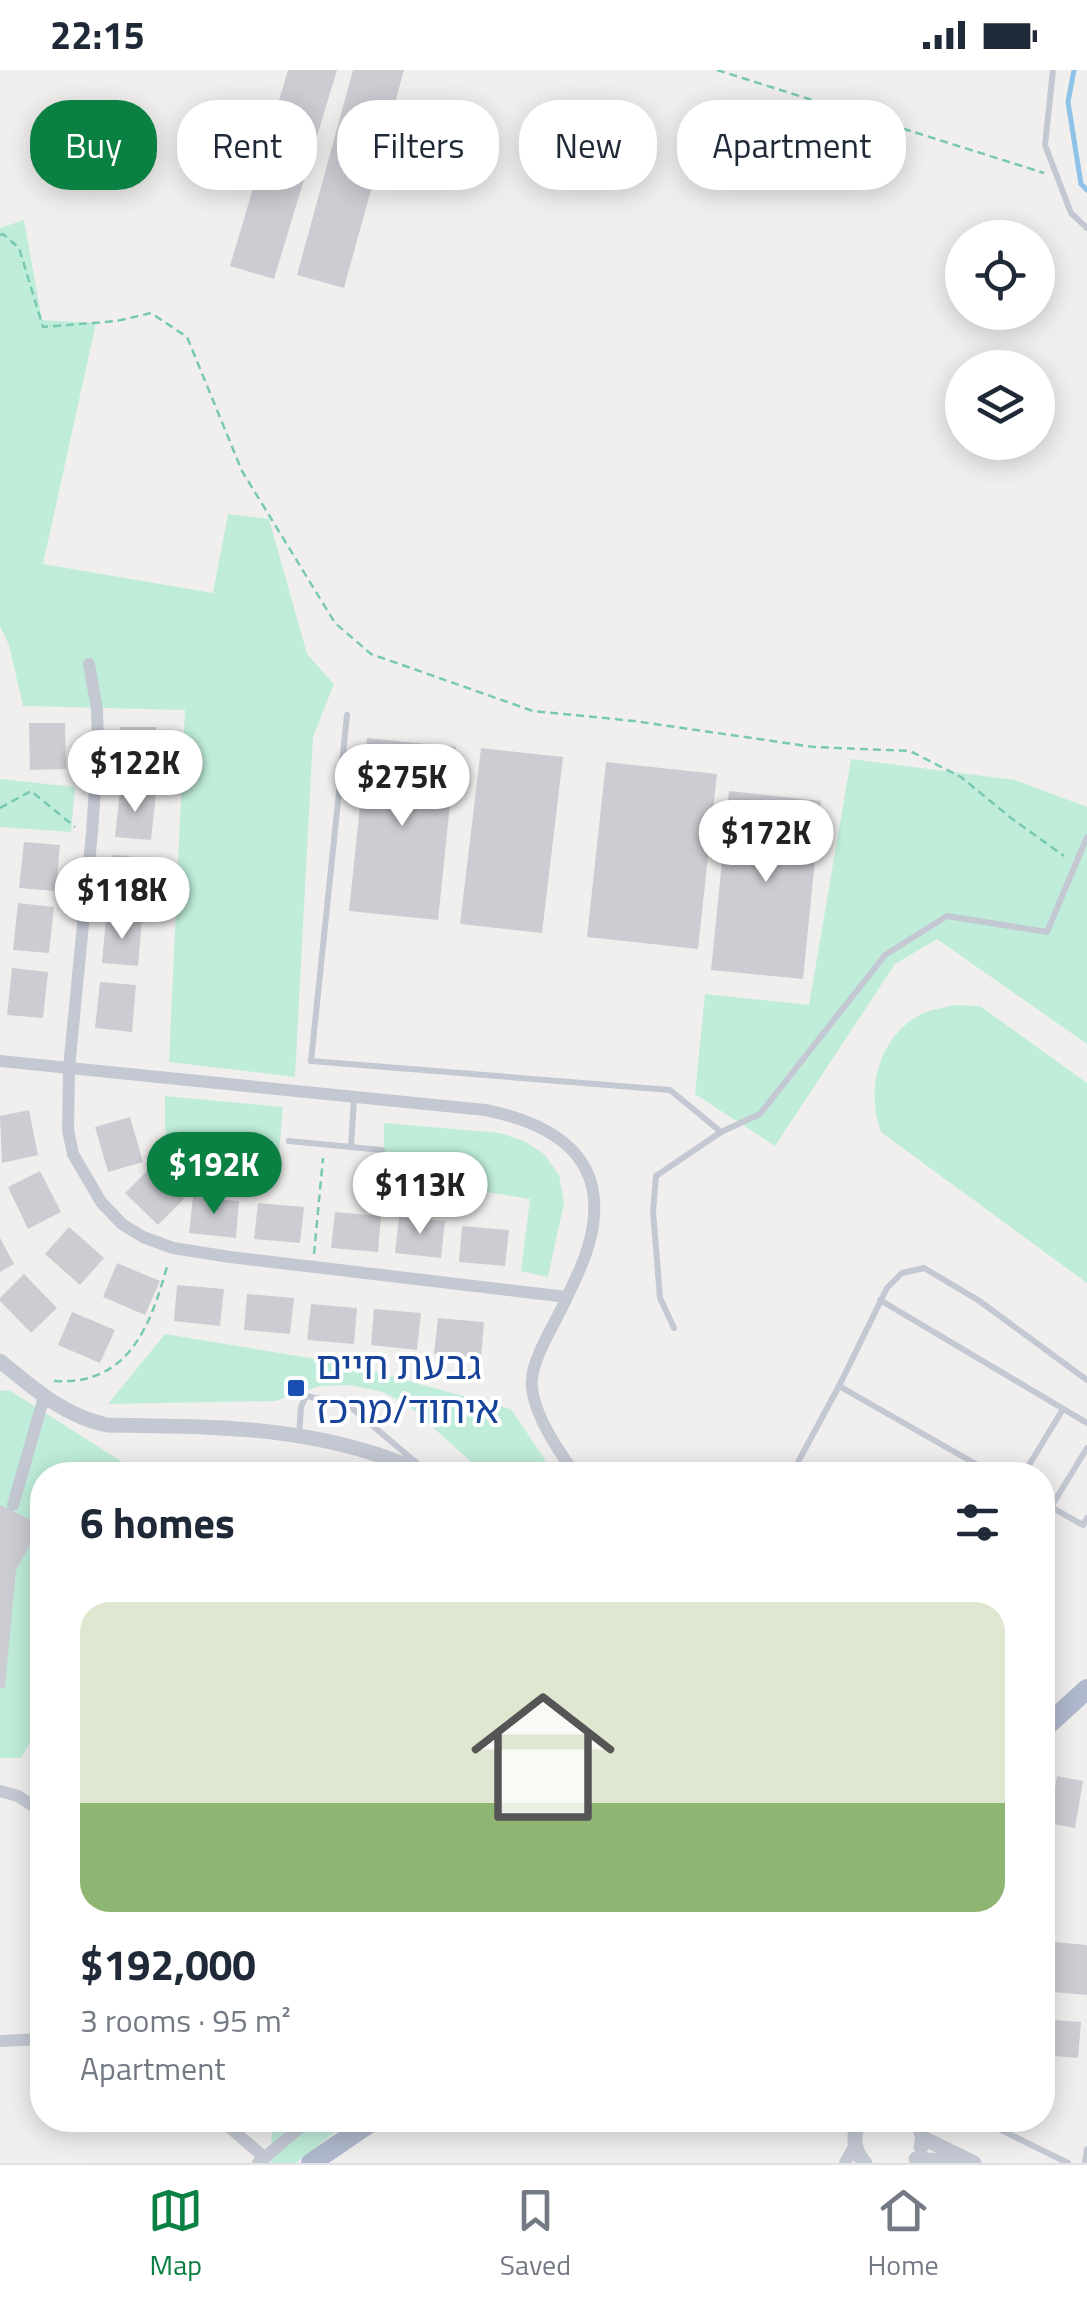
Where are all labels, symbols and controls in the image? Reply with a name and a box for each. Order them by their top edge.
text: 22:15 [50,6,145,64]
chip: Buy [30,100,157,190]
chip: Rent [177,100,317,190]
chip: Filters [337,100,499,190]
chip: New [519,100,657,190]
chip: Apartment [677,100,906,190]
map controls [945,220,1055,460]
button: locate [945,220,1055,330]
button: layers [945,350,1055,460]
pin: $122K [65,730,205,815]
text: $122K [90,738,180,786]
pin: $275K [332,744,472,829]
text: $275K [357,752,447,800]
pin: $172K [696,800,836,885]
text: $172K [721,808,811,856]
pin: $118K [52,857,192,942]
text: $118K [77,865,167,913]
pin: $192K [144,1132,284,1217]
text: $192K [169,1140,259,1188]
pin: $113K [350,1152,490,1237]
text: $113K [375,1160,465,1208]
place label: גבעת חיים איחוד/מרכז [316,1336,499,1438]
marker: גבעת חיים איחוד/מרכז [285,1377,307,1399]
text: 6 homes [80,1490,235,1554]
icon: filters [950,1495,1005,1550]
icon: home [453,1667,633,1847]
text: $192,000 [80,1932,256,1996]
text: 3 rooms · 95 m² [80,1996,291,2044]
text: Apartment [80,2044,226,2092]
tab: Map [148,2183,203,2286]
tab: Saved [500,2183,571,2286]
tab: Home [868,2183,939,2286]

